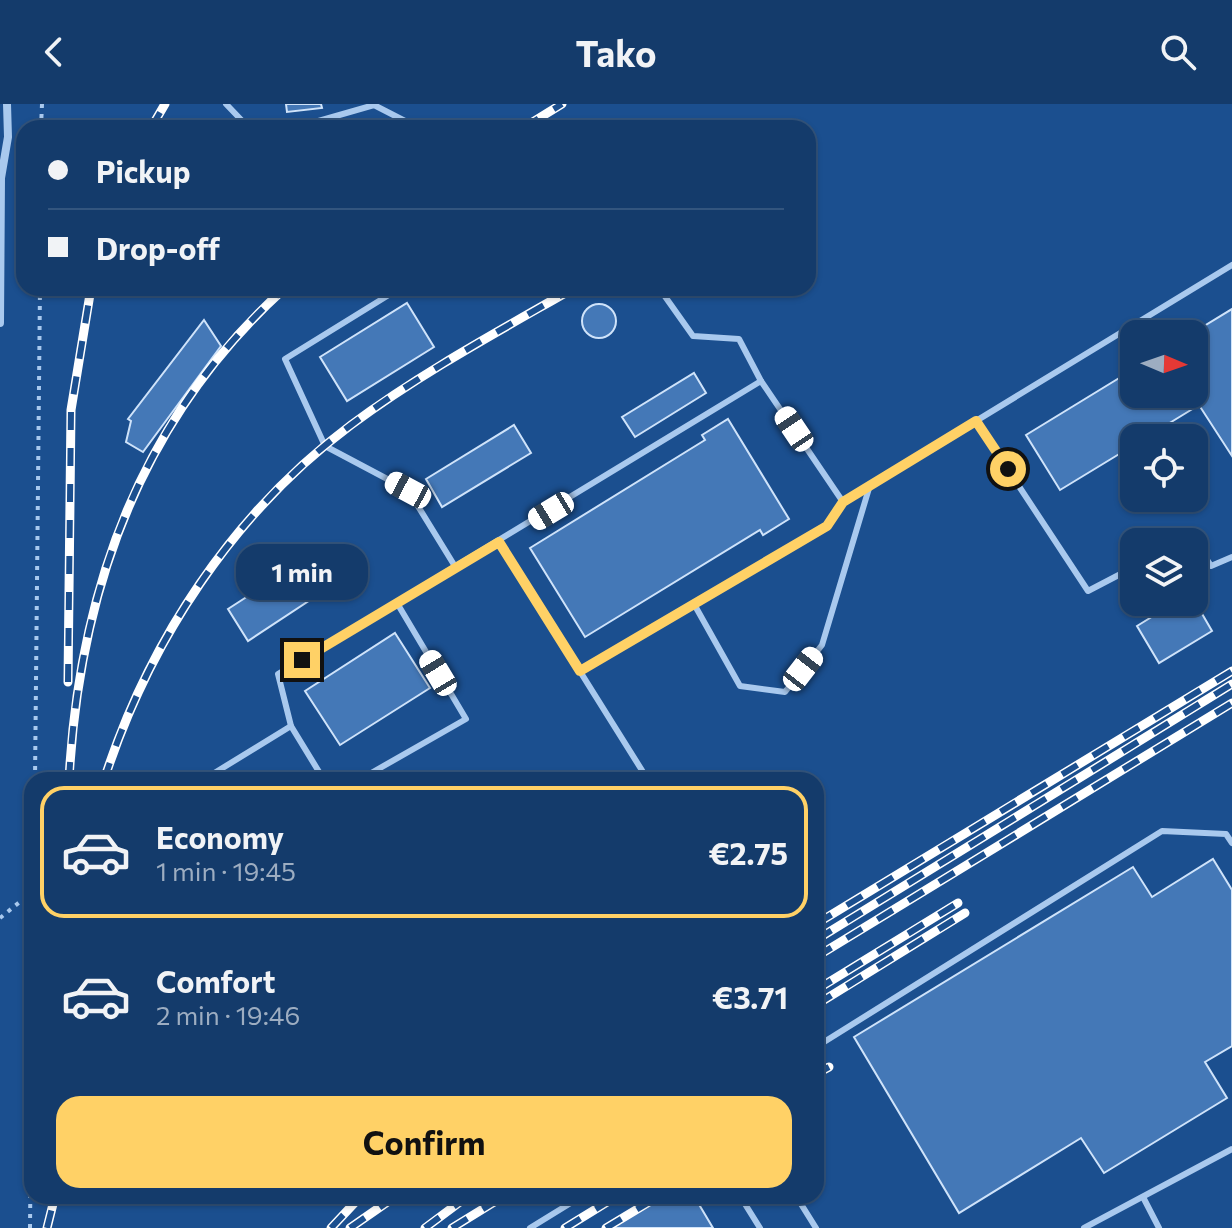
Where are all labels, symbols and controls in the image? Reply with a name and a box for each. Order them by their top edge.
icon: back [32,30,76,74]
text: Tako [576,30,656,74]
icon: search [1156,30,1200,74]
text: Pickup [96,152,190,189]
text: Drop-off [96,229,220,266]
north arrow [1120,320,1208,408]
map controls [1120,320,1208,616]
car [771,402,817,456]
button: locate [1120,424,1208,512]
route start [990,451,1026,487]
car [381,468,435,512]
car [524,488,578,534]
button: layers [1120,528,1208,616]
callout: 1 min [236,544,368,600]
text: 1 min [271,556,333,587]
route end [284,642,320,678]
car [779,643,827,695]
car [415,646,461,700]
icon: car [60,816,132,888]
text: Economy [156,818,284,855]
text: €2.75 [708,834,788,871]
text: 1 min · 19:45 [156,855,296,886]
icon: car [60,960,132,1032]
text: Comfort [156,962,275,999]
text: €3.71 [712,978,788,1015]
text: 2 min · 19:46 [156,999,300,1030]
button: Confirm [56,1096,792,1188]

